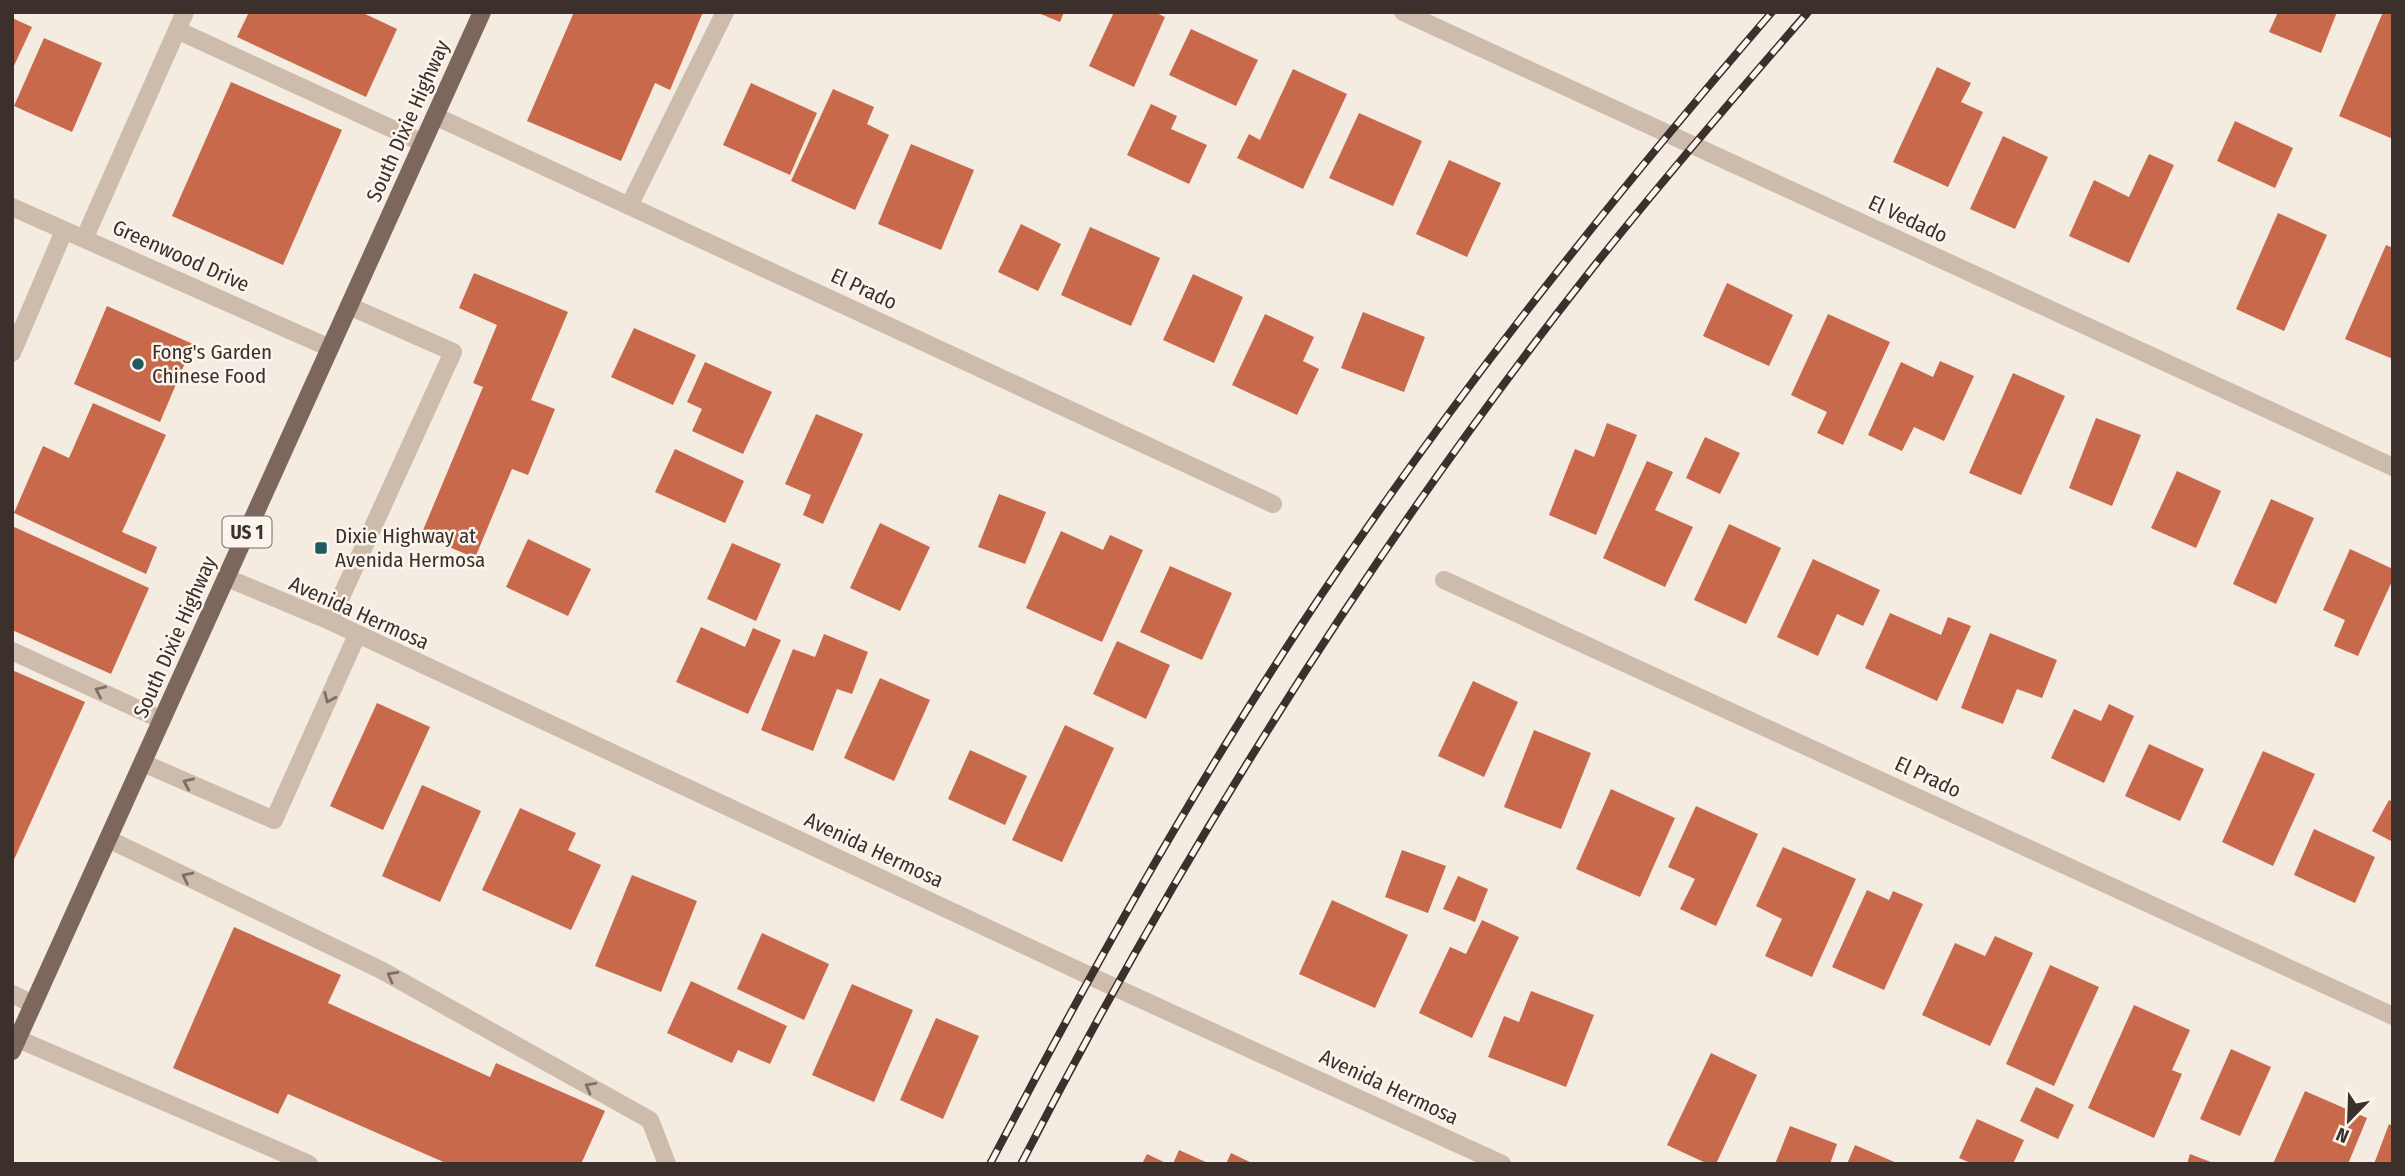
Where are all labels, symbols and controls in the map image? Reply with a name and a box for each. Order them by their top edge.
street label: South Dixie Highway [361,35,456,206]
street label: El Vedado [1864,189,1952,249]
street label: Greenwood Drive [109,214,253,298]
street label: El Prado [827,262,901,316]
place label: Fong's Garden Chinese Food [152,339,272,389]
marker: Fong's Garden Chinese Food [130,356,146,372]
road number: US 1 [222,516,272,548]
place label: Dixie Highway at Avenida Hermosa [335,523,485,573]
marker: Dixie Highway at Avenida Hermosa [313,540,329,556]
street label: South Dixie Highway [128,551,223,722]
street label: Avenida Hermosa [285,571,433,655]
one-way arrow [95,685,107,699]
one-way arrow [323,690,337,703]
street label: El Prado [1891,750,1965,804]
one-way arrow [183,777,196,791]
street label: Avenida Hermosa [800,806,948,894]
one-way arrow [182,871,194,885]
one-way arrow [386,971,399,984]
street label: Avenida Hermosa [1315,1043,1463,1131]
one-way arrow [585,1082,597,1095]
north arrow [2314,1085,2384,1155]
text: N [2333,1122,2352,1148]

